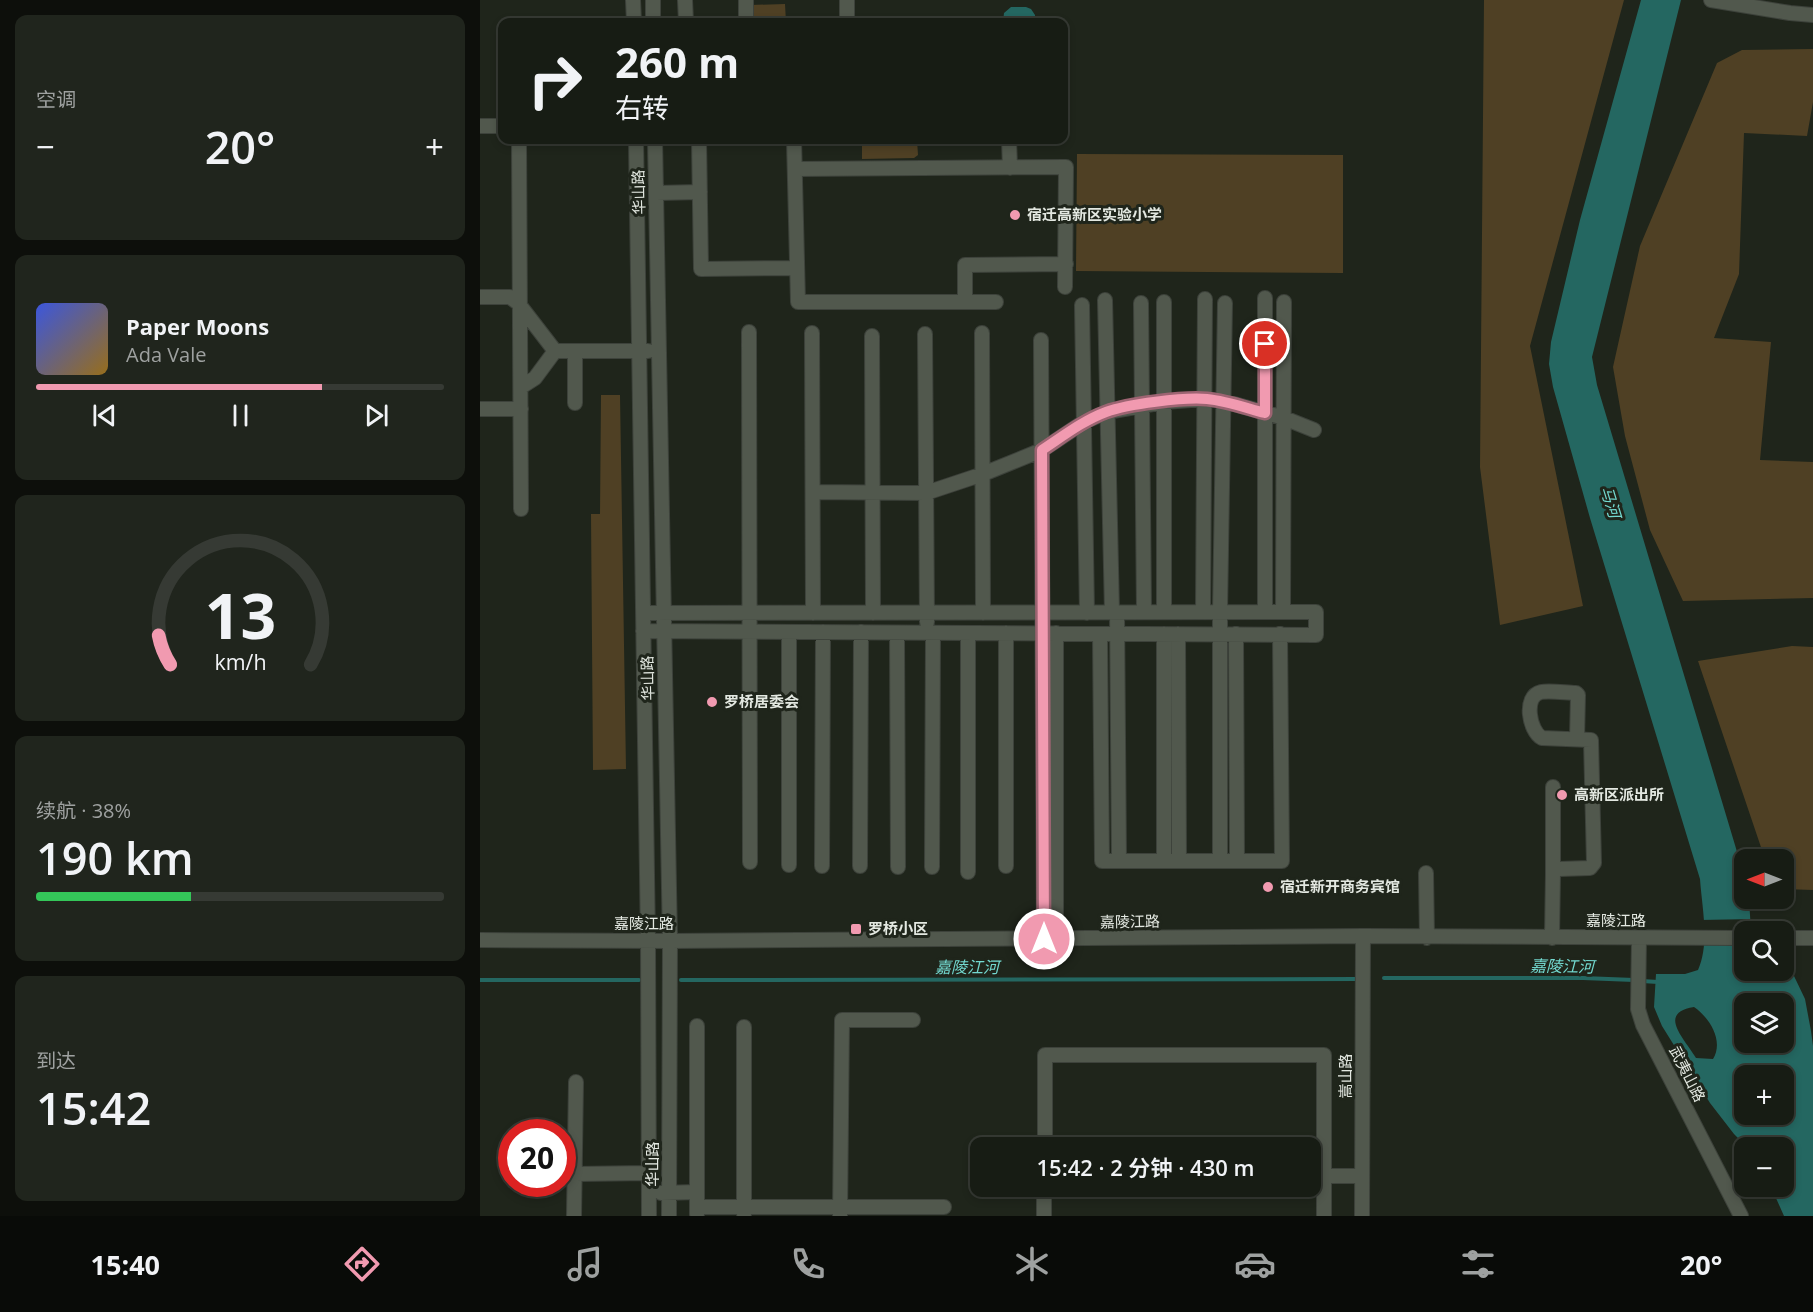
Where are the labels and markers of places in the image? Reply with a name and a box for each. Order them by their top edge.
place label: 宿迁高新区实验小学 [1027,204,1162,224]
marker: 宿迁高新区实验小学 [1008,208,1022,222]
pin [1239,318,1290,369]
place label: 罗桥居委会 [724,691,799,711]
marker: 罗桥居委会 [705,695,719,709]
place label: 高新区派出所 [1574,784,1664,804]
marker: 高新区派出所 [1555,788,1569,802]
place label: 宿迁新开商务宾馆 [1280,876,1400,896]
marker: 宿迁新开商务宾馆 [1261,880,1275,894]
place label: 罗桥小区 [868,918,928,938]
marker: 罗桥小区 [849,922,863,936]

